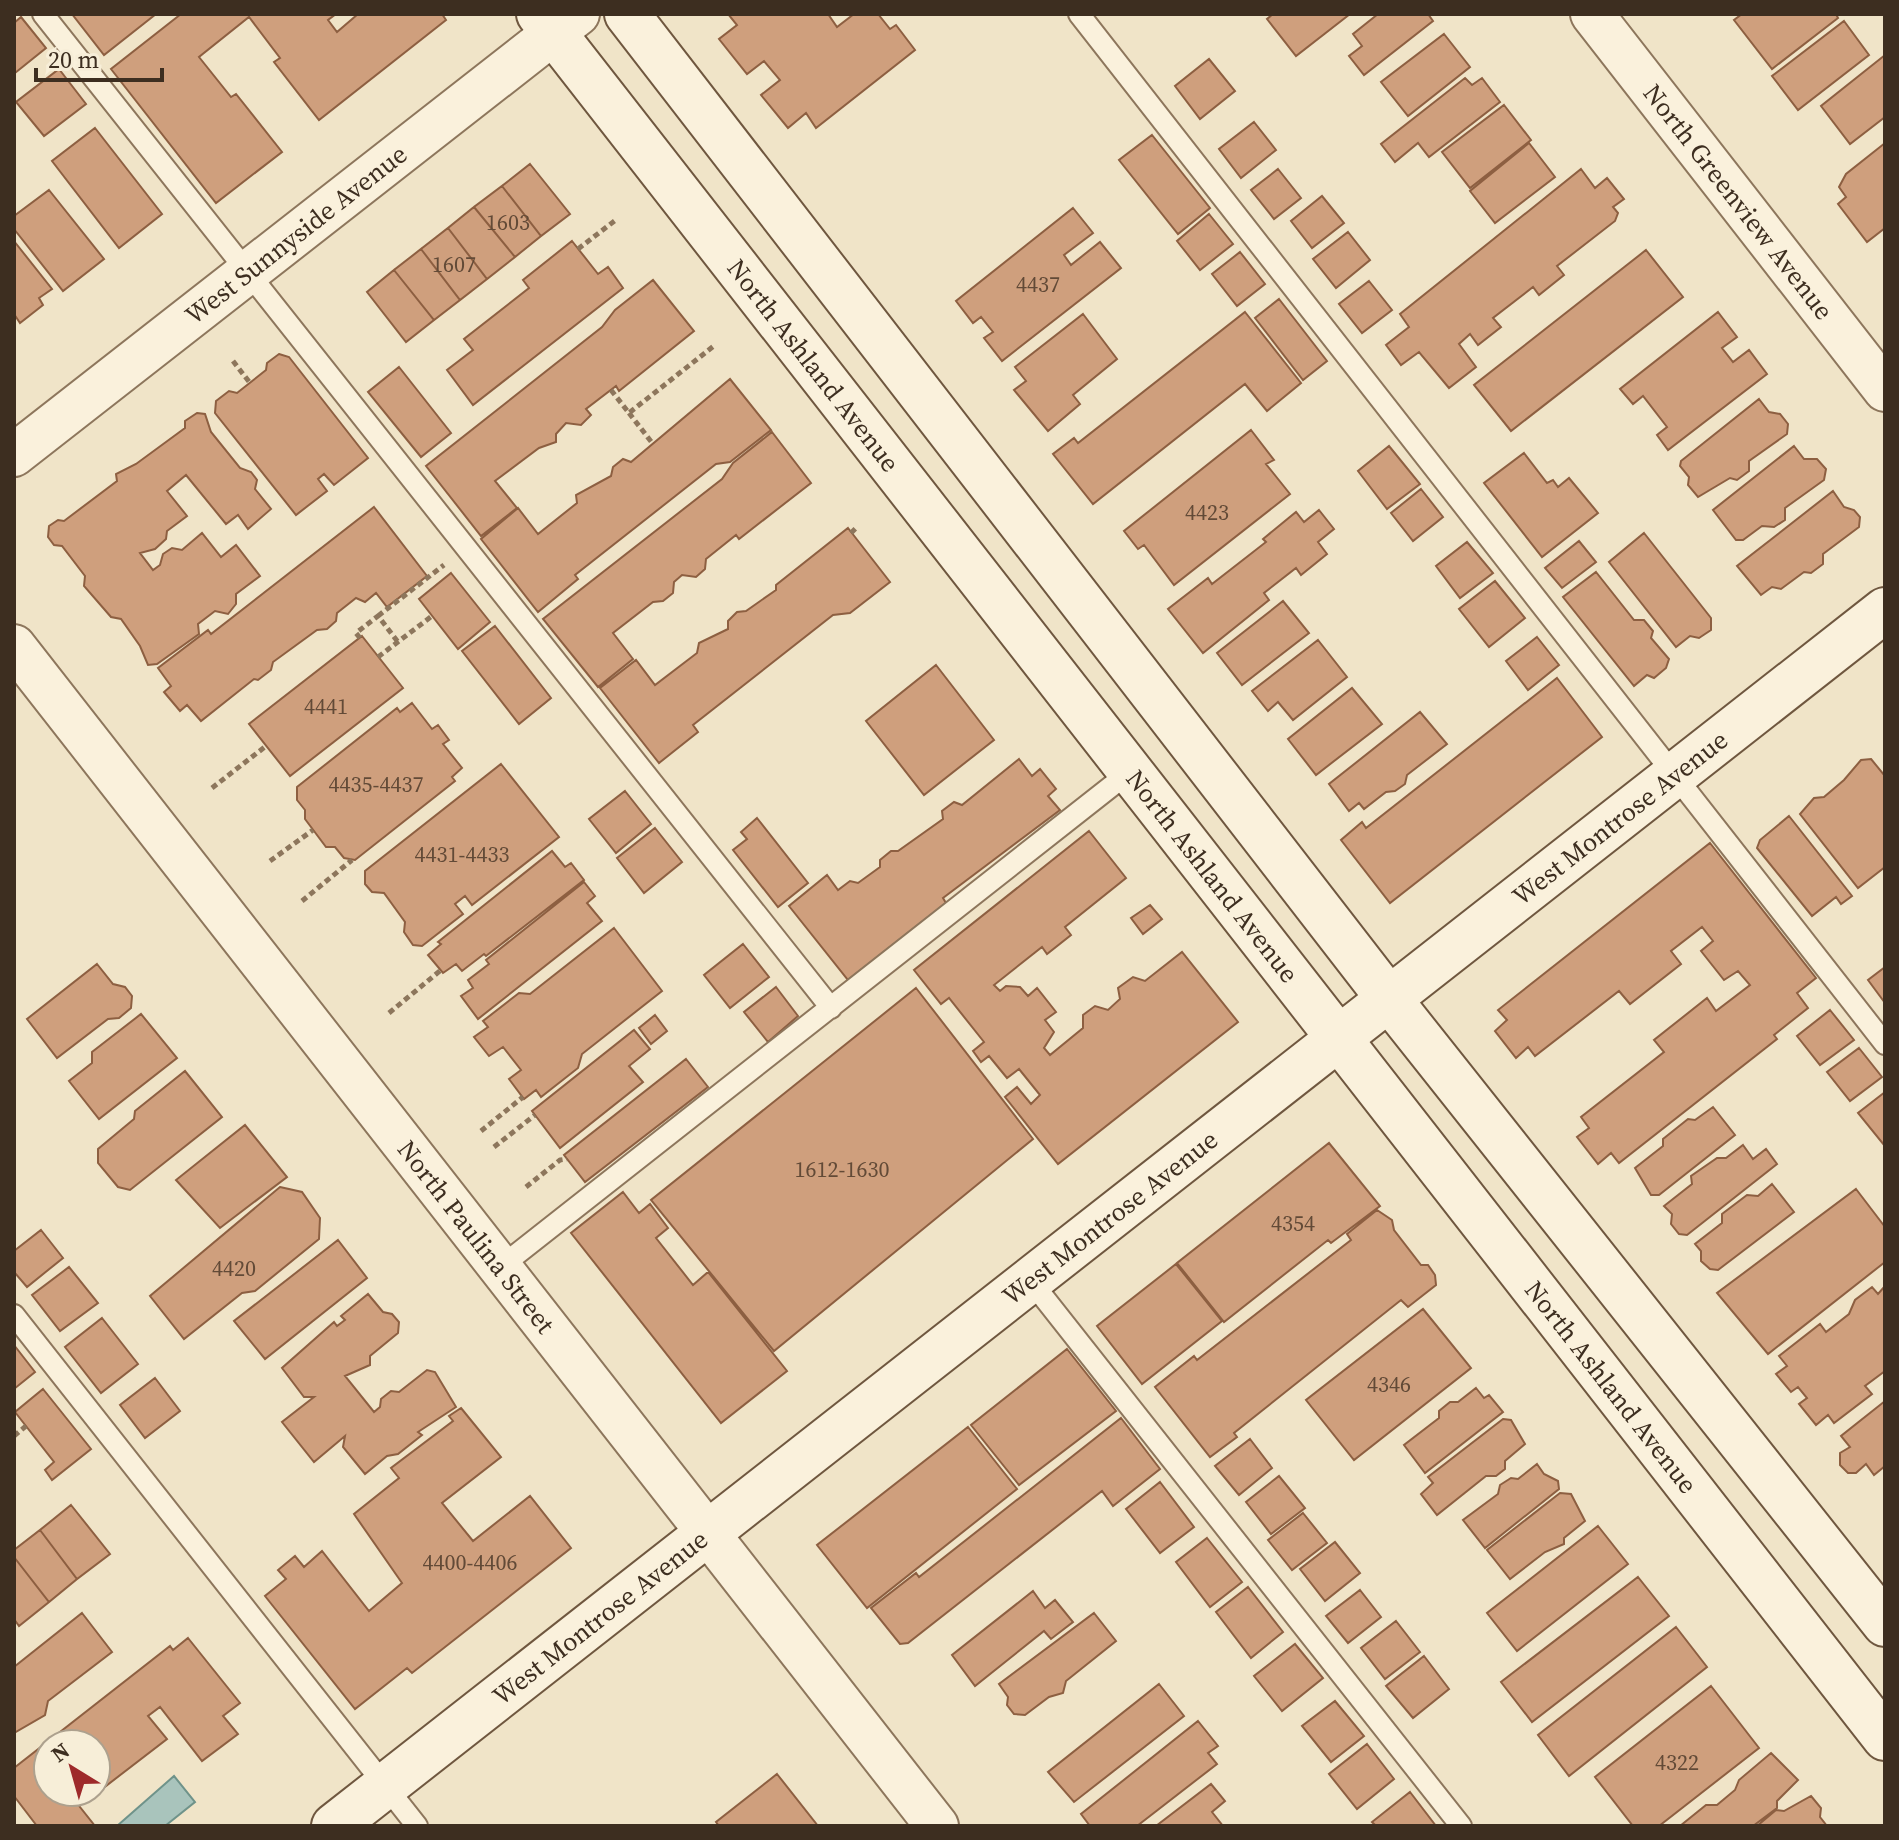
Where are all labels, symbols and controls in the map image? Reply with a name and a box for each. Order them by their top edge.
scale bar [36,32,162,82]
text: 20 m [48,43,99,76]
street label: North Greenview Avenue [1635,76,1842,327]
street label: West Sunnyside Avenue [177,136,415,333]
house number: 1603 [486,207,530,237]
house number: 1607 [432,249,476,279]
street label: North Ashland Avenue [719,251,908,480]
house number: 4437 [1016,269,1060,299]
house number: 4423 [1185,497,1229,527]
house number: 4441 [304,691,348,721]
street label: West Montrose Avenue [1505,722,1735,914]
street label: North Ashland Avenue [1118,762,1307,990]
house number: 4435-4437 [329,769,423,799]
house number: 4431-4433 [415,839,509,869]
street label: West Montrose Avenue [995,1122,1225,1313]
street label: North Paulina Street [389,1133,563,1341]
house number: 1612-1630 [795,1154,889,1184]
house number: 4354 [1271,1208,1315,1238]
house number: 4420 [212,1253,256,1283]
street label: North Ashland Avenue [1516,1273,1706,1501]
house number: 4346 [1367,1369,1411,1399]
street label: West Montrose Avenue [485,1522,715,1713]
house number: 4400-4406 [423,1547,517,1577]
north arrow [32,1728,112,1808]
text: N [45,1735,75,1769]
house number: 4322 [1655,1747,1699,1777]

